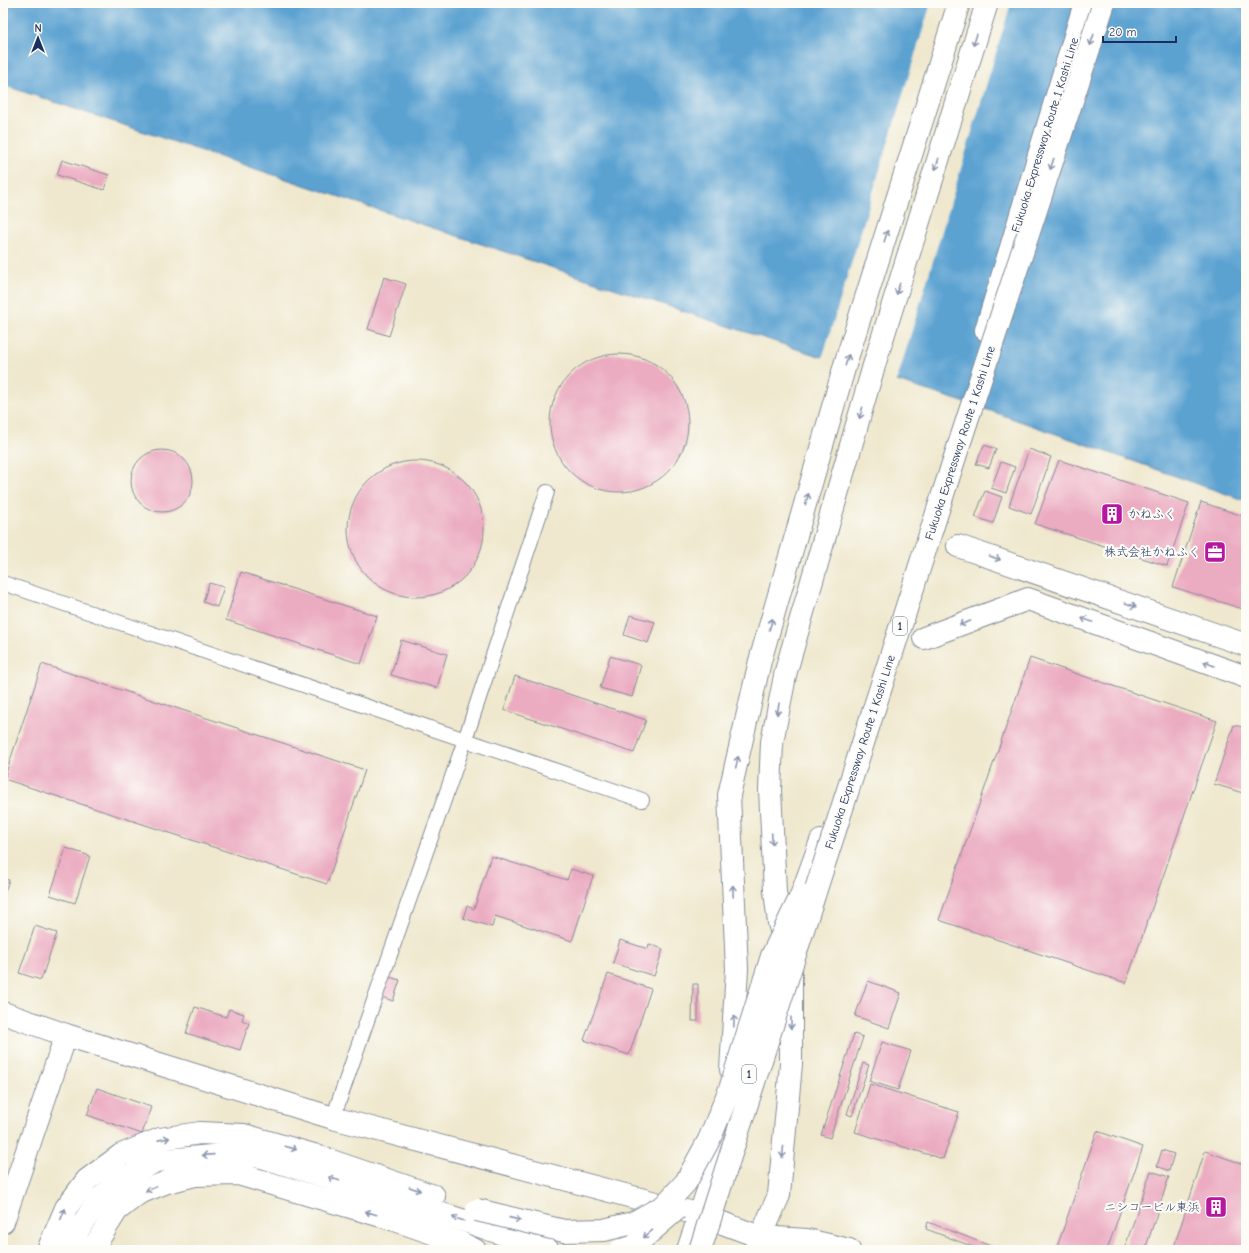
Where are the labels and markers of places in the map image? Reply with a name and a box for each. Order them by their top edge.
building icon: かねふく [1099,501,1125,527]
place label: かねふく [1128,507,1176,521]
office icon: 株式会社かねふく [1202,539,1228,565]
place label: 株式会社かねふく [1104,545,1200,559]
building icon: ニシコービル東浜 [1203,1194,1229,1220]
place label: ニシコービル東浜 [1104,1200,1200,1214]

